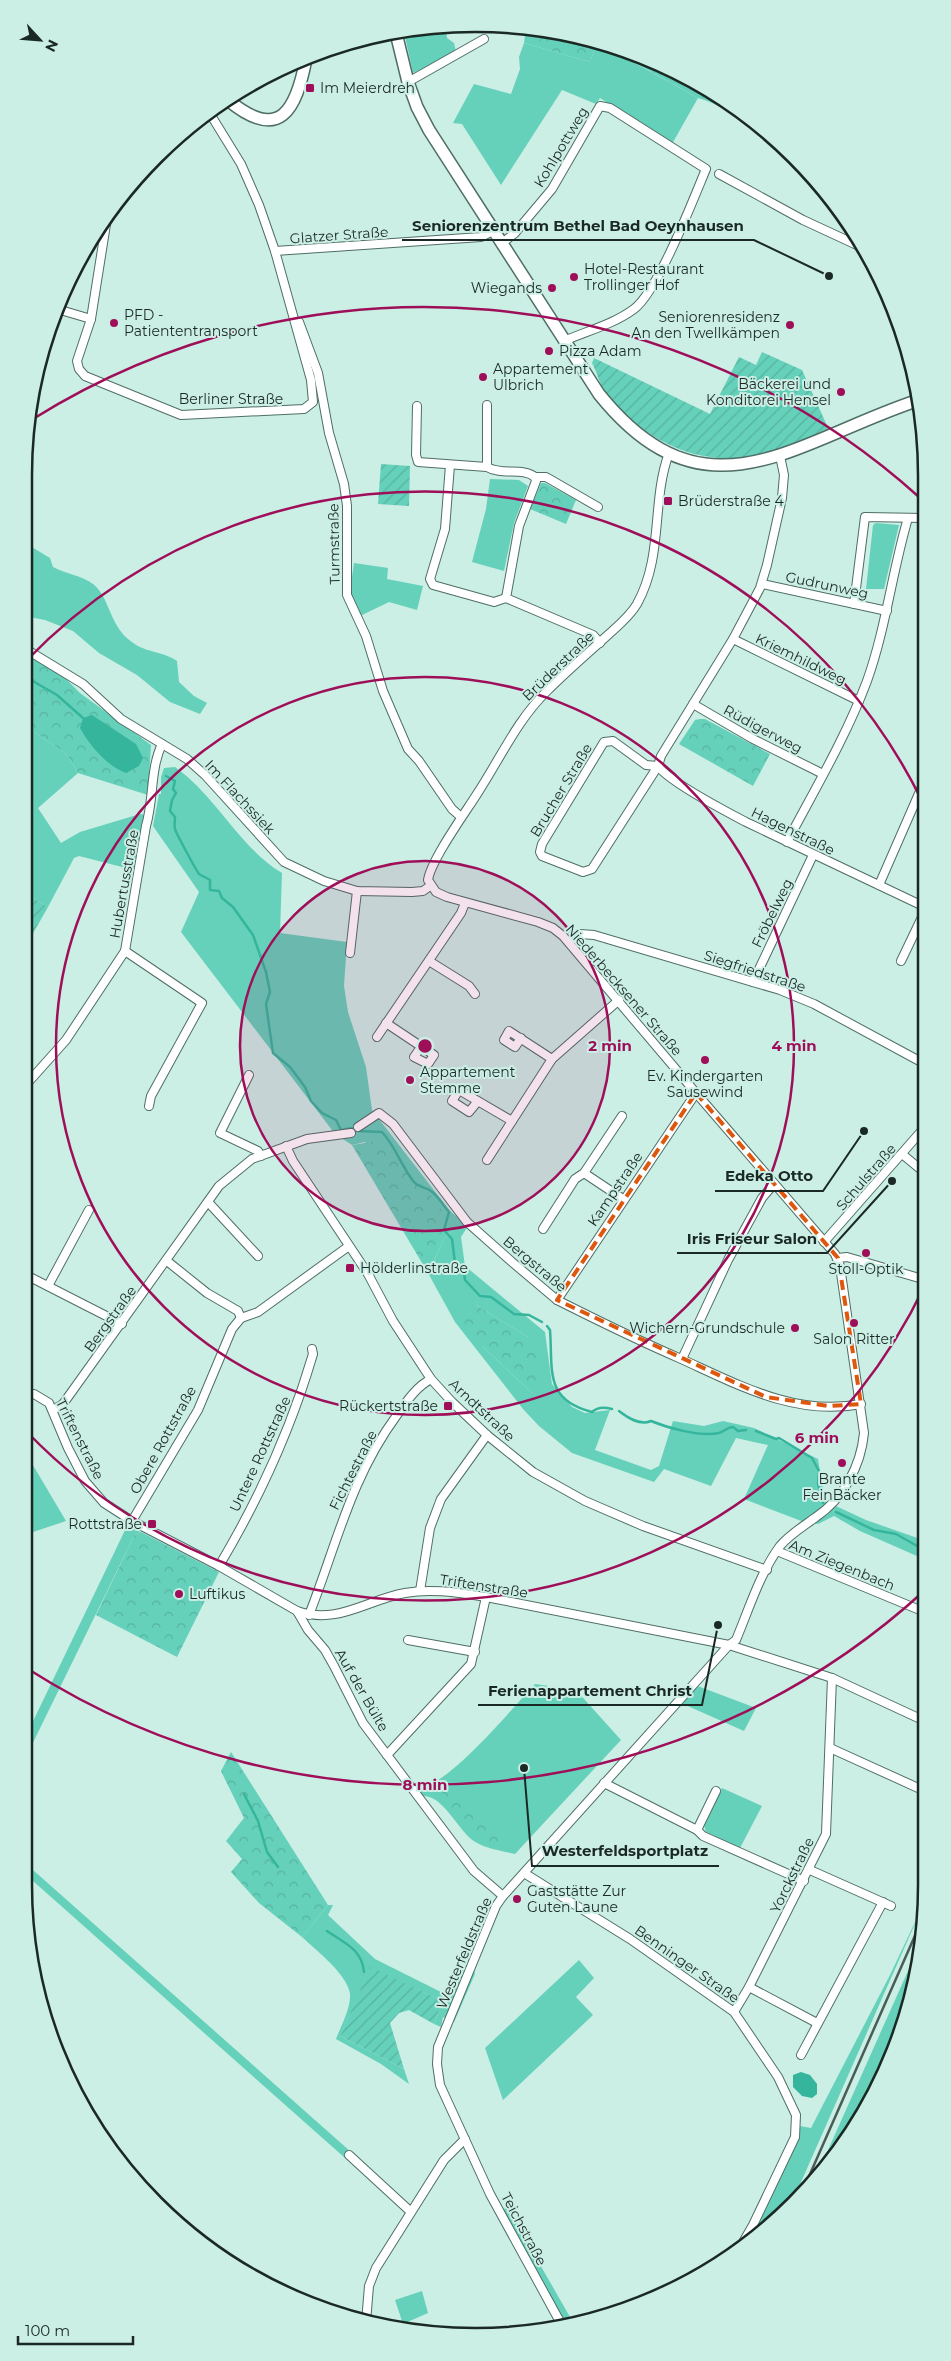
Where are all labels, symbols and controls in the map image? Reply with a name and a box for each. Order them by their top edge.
north arrow [15,15,65,65]
text: N [41,37,62,55]
place label: Im Meierdreh [320,79,415,97]
marker: Im Meierdreh [304,82,316,94]
street label: Kohlpottweg [530,103,592,191]
callout: Seniorenzentrum Bethel Bad Oeynhausen [402,210,754,240]
text: Seniorenzentrum Bethel Bad Oeynhausen [412,216,744,235]
street label: Glatzer Straße [289,223,389,247]
place label: Hotel-Restaurant Trollinger Hof [584,260,704,294]
marker: Hotel-Restaurant Trollinger Hof [568,271,580,283]
place label: Wiegands [471,279,542,297]
marker: Wiegands [546,282,558,294]
place label: PFD - Patiententransport [124,306,258,340]
place label: Seniorenresidenz An den Twellkämpen [631,308,780,342]
marker: PFD - Patiententransport [108,317,120,329]
marker: Seniorenresidenz An den Twellkämpen [784,319,796,331]
place label: Pizza Adam [559,342,642,360]
marker: Pizza Adam [543,345,555,357]
place label: Appartement Ulbrich [493,360,589,394]
marker: Appartement Ulbrich [477,371,489,383]
place label: Bäckerei und Konditorei Hensel [706,375,831,409]
marker: Bäckerei und Konditorei Hensel [835,386,847,398]
street label: Berliner Straße [179,390,283,408]
place label: Brüderstraße 4 [678,492,784,510]
marker: Brüderstraße 4 [662,495,674,507]
street label: Turmstraße [324,503,344,585]
street label: Gudrunweg [784,567,870,603]
street label: Brüderstraße [518,627,598,705]
street label: Kriemhildweg [753,629,849,689]
street label: Rüdigerweg [720,701,806,757]
street label: Brucher Straße [526,740,596,840]
street label: Im Flachssiek [201,756,279,838]
street label: Hagenstraße [748,803,838,859]
street label: Hubertusstraße [106,828,142,940]
street label: Fröbelweg [748,875,796,951]
street label: Niederbecksener Straße [562,920,686,1060]
street label: Siegfriedstraße [702,946,808,996]
text: 2 min [588,1036,632,1055]
text: 4 min [771,1036,817,1055]
centre of rings [416,1037,434,1055]
marker: Ev. Kindergarten Sausewind [699,1054,711,1066]
place label: Appartement Stemme [420,1063,516,1097]
place label: Ev. Kindergarten Sausewind [647,1067,763,1101]
marker: Appartement Stemme [404,1074,416,1086]
street label: Schulstraße [832,1140,900,1214]
street label: Kampstraße [583,1148,647,1230]
callout: Edeka Otto [715,1161,823,1191]
text: Edeka Otto [725,1166,813,1185]
callout: Iris Friseur Salon [677,1223,827,1253]
text: Iris Friseur Salon [687,1229,817,1248]
street label: Bergstraße [499,1232,571,1296]
marker: Stoll-Optik [860,1247,872,1259]
place label: Hölderlinstraße [360,1259,468,1277]
place label: Stoll-Optik [829,1260,904,1278]
marker: Hölderlinstraße [344,1262,356,1274]
street label: Bergstraße [80,1282,140,1356]
marker: Salon Ritter [848,1317,860,1329]
place label: Wichern-Grundschule [629,1319,785,1337]
marker: Wichern-Grundschule [789,1322,801,1334]
place label: Salon Ritter [813,1330,895,1348]
street label: Arndtstraße [445,1375,519,1445]
street label: Obere Rottstraße [126,1383,200,1497]
street label: Untere Rottstraße [225,1393,295,1515]
street label: Triftenstraße [52,1395,108,1483]
place label: Rückertstraße [339,1397,438,1415]
marker: Rückertstraße [442,1400,454,1412]
street label: Fichtestraße [325,1427,381,1513]
text: 6 min [795,1428,839,1447]
marker: Brante FeinBäcker [836,1457,848,1469]
place label: Brante FeinBäcker [802,1470,882,1504]
place label: Rottstraße [68,1515,142,1533]
marker: Rottstraße [146,1518,158,1530]
street label: Am Ziegenbach [787,1536,897,1594]
street label: Triftenstraße [439,1570,529,1602]
place label: Luftikus [189,1585,245,1603]
marker: Luftikus [173,1588,185,1600]
street label: Auf der Bülte [331,1645,393,1735]
callout: Ferienappartement Christ [478,1675,702,1705]
text: Ferienappartement Christ [488,1681,693,1700]
text: 8 min [403,1775,447,1794]
street label: Yorckstraße [766,1834,818,1916]
callout: Westerfeldsportplatz [532,1836,719,1866]
text: Westerfeldsportplatz [542,1841,708,1860]
place label: Gaststätte Zur Guten Laune [527,1882,627,1916]
marker: Gaststätte Zur Guten Laune [511,1893,523,1905]
street label: Westerfeldstraße [432,1894,496,2012]
street label: Benninger Straße [631,1921,743,2007]
street label: Teichstraße [497,2189,551,2269]
scale bar [18,2314,132,2346]
text: 100 m [25,2321,70,2340]

